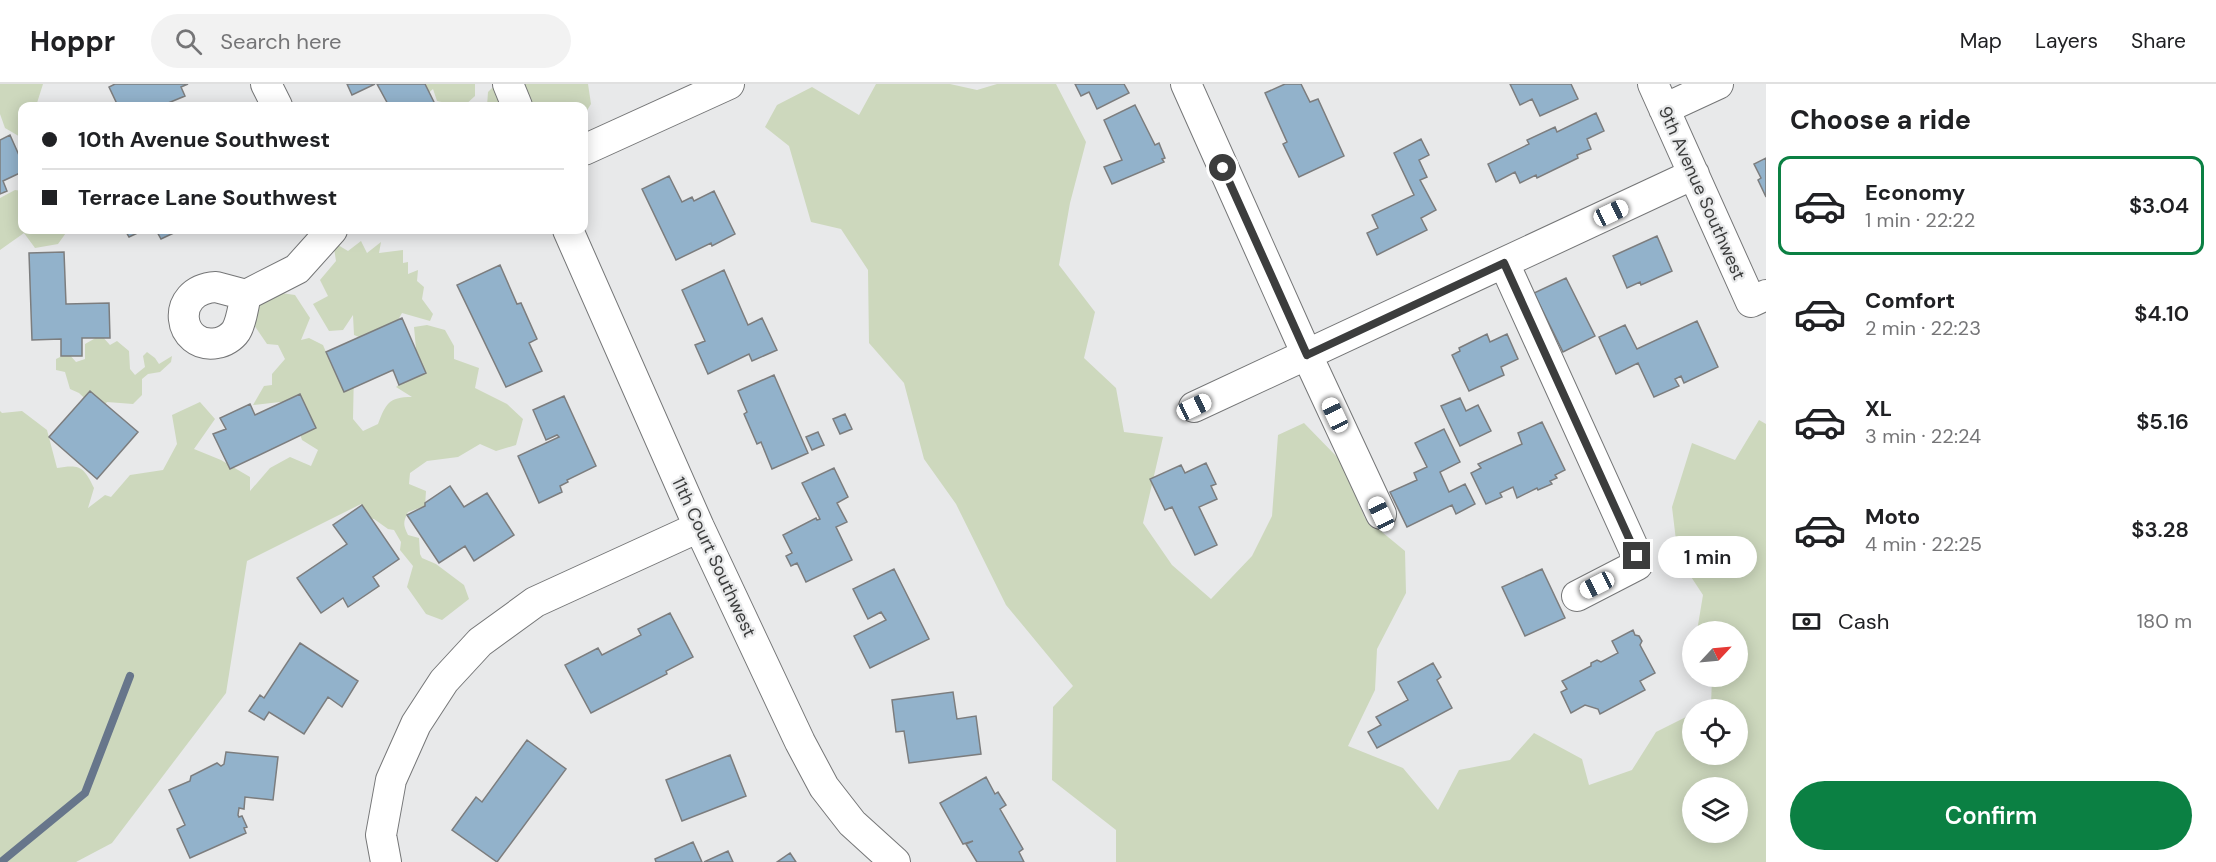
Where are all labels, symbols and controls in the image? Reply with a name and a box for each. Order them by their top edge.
search box [151,14,571,68]
text: Hoppr [30,23,115,60]
icon: search [172,25,205,58]
text: Search here [220,27,342,56]
text: Map [1960,27,2002,55]
text: Layers [2035,27,2098,55]
text: Share [2131,27,2186,55]
street label: 9th Avenue Southwest [1653,102,1751,284]
text: Choose a ride [1790,102,1971,137]
text: 10th Avenue Southwest [78,125,330,154]
route start [1209,154,1236,181]
text: Economy [1865,178,1965,207]
icon: car [1793,179,1847,233]
text: Terrace Lane Southwest [78,183,337,212]
text: $3.04 [2129,191,2189,220]
car [1591,197,1631,229]
text: 1 min · 22:22 [1865,207,1975,233]
text: Comfort [1865,286,1955,315]
icon: car [1793,287,1847,341]
text: $4.10 [2134,299,2189,328]
text: 2 min · 22:23 [1865,315,1981,341]
car [1174,391,1214,423]
text: XL [1865,394,1892,423]
car [1319,395,1351,435]
icon: car [1793,395,1847,449]
text: $5.16 [2136,407,2189,436]
text: 3 min · 22:24 [1865,423,1981,449]
street label: 11th Court Southwest [666,473,762,641]
car [1365,494,1397,534]
text: Moto [1865,502,1920,531]
icon: car [1793,503,1847,557]
text: $3.28 [2131,515,2189,544]
text: 4 min · 22:25 [1865,531,1982,557]
callout: 1 min [1658,535,1757,577]
route end [1623,542,1650,569]
text: 1 min [1684,544,1731,570]
car [1577,569,1617,601]
icon: cash [1790,605,1823,638]
text: Cash [1838,607,1889,636]
text: 180 m [2137,608,2192,634]
north arrow [1682,621,1748,687]
map controls [1682,621,1748,843]
button: locate [1682,699,1748,765]
button: layers [1682,777,1748,843]
button: Confirm [1790,781,2192,850]

